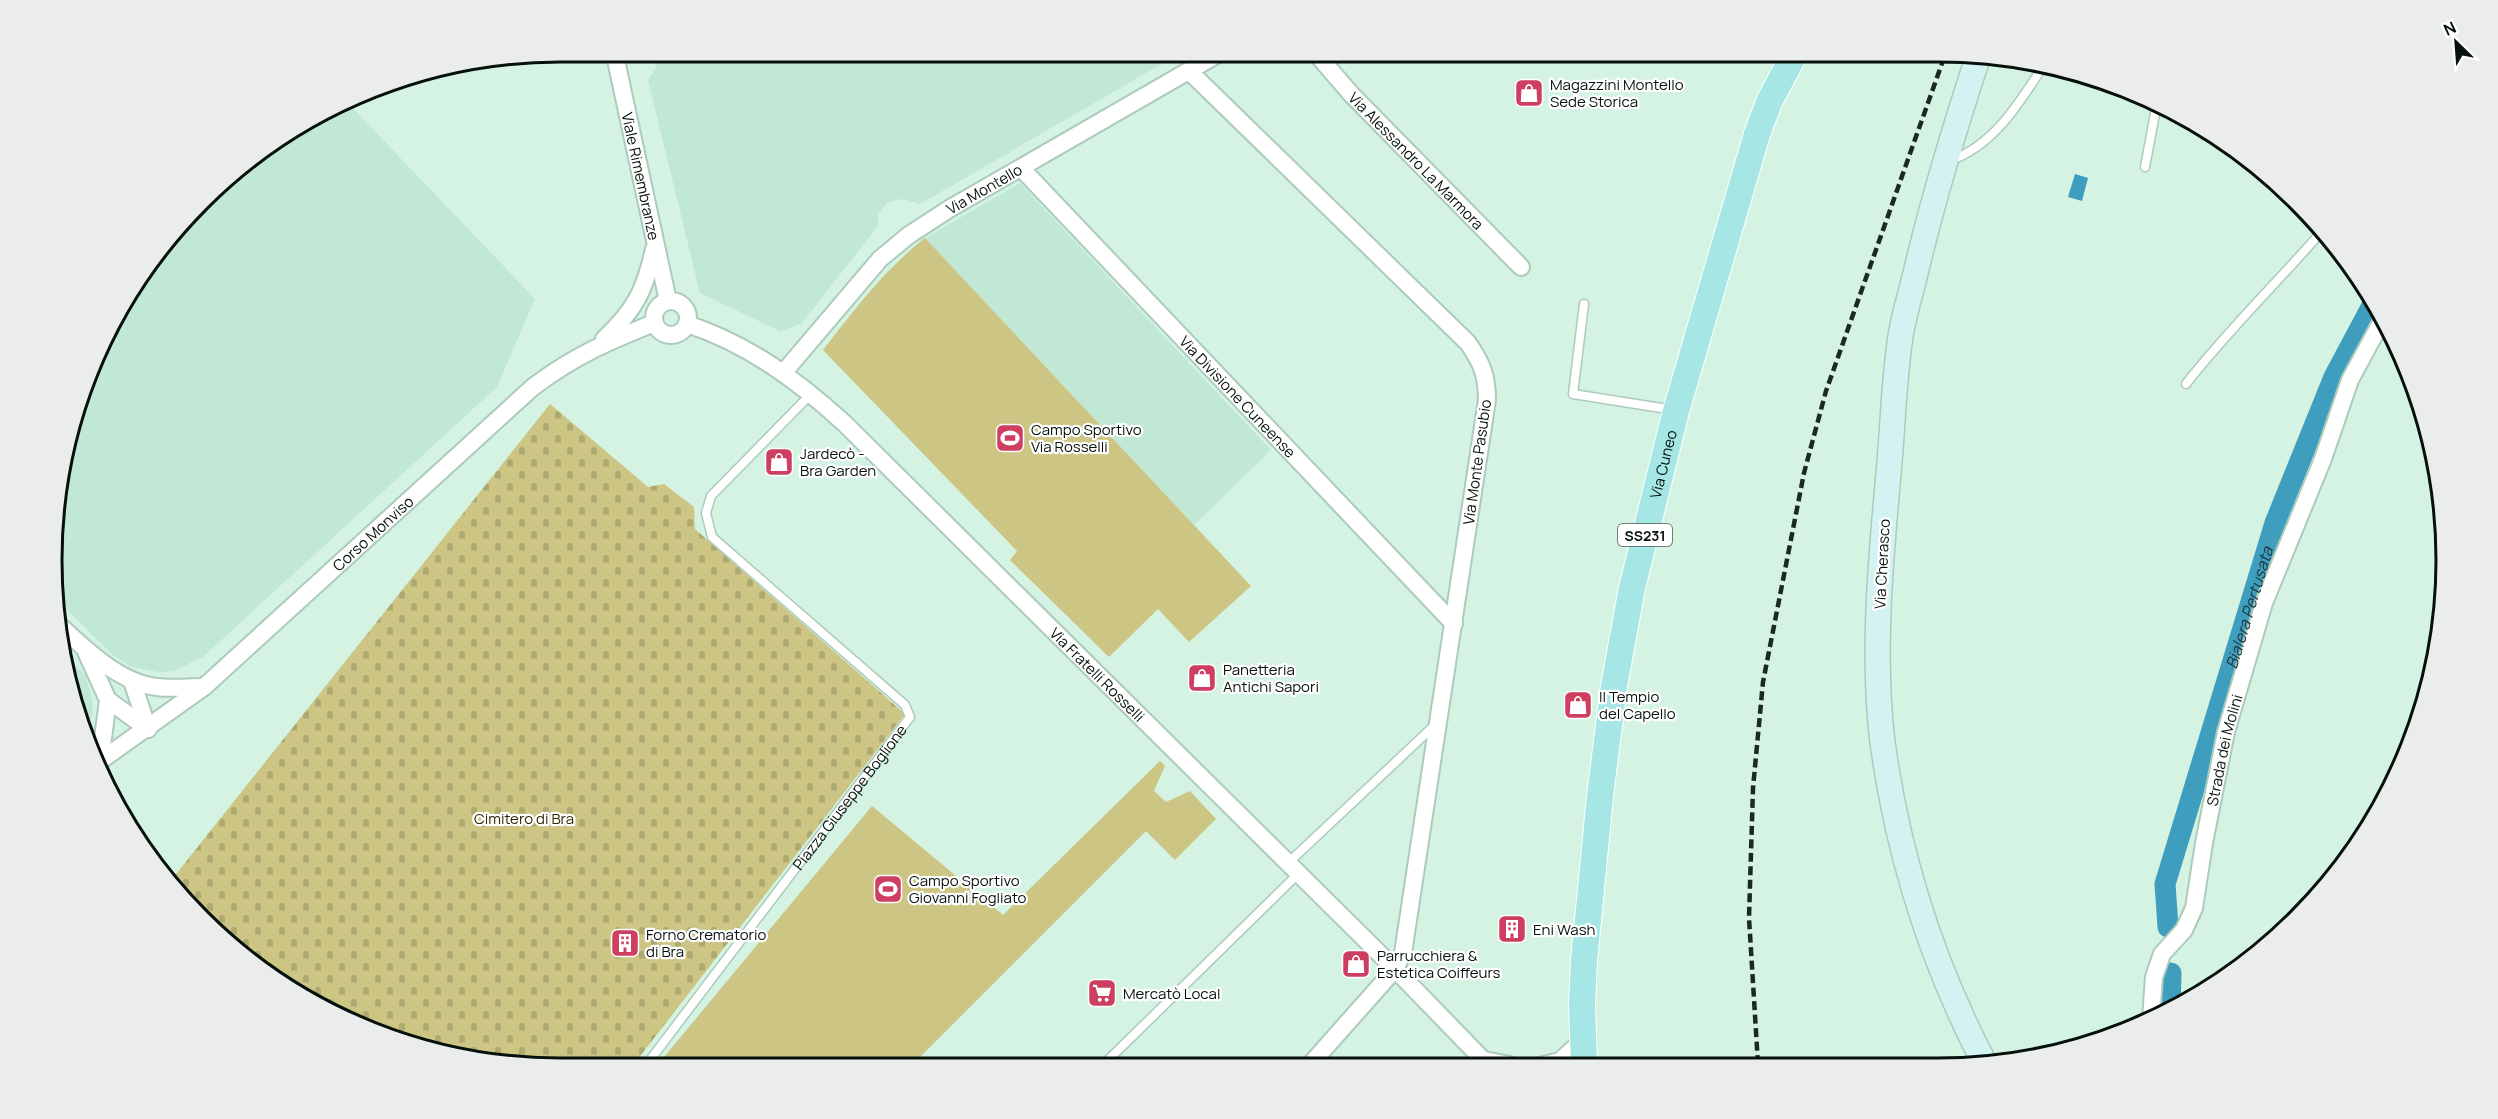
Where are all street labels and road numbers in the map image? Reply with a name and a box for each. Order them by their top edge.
street label: Via Alessandro La Marmora [1344,87,1489,234]
street label: Viale Rimembranze [617,110,665,242]
street label: Via Montello [942,159,1026,219]
street label: Via Divisione Cuneense [1175,331,1301,462]
street label: Via Monte Pasubio [1458,398,1496,526]
street label: Via Cuneo [1644,428,1681,501]
street label: Corso Monviso [328,491,418,576]
street label: Via Cherasco [1869,518,1895,610]
road number: SS231 [1618,524,1672,546]
street label: Via Fratelli Rosselli [1045,622,1150,726]
street label: Strada dei Molini [2201,692,2247,808]
street label: Piazza Giuseppe Boglione [787,720,911,874]

